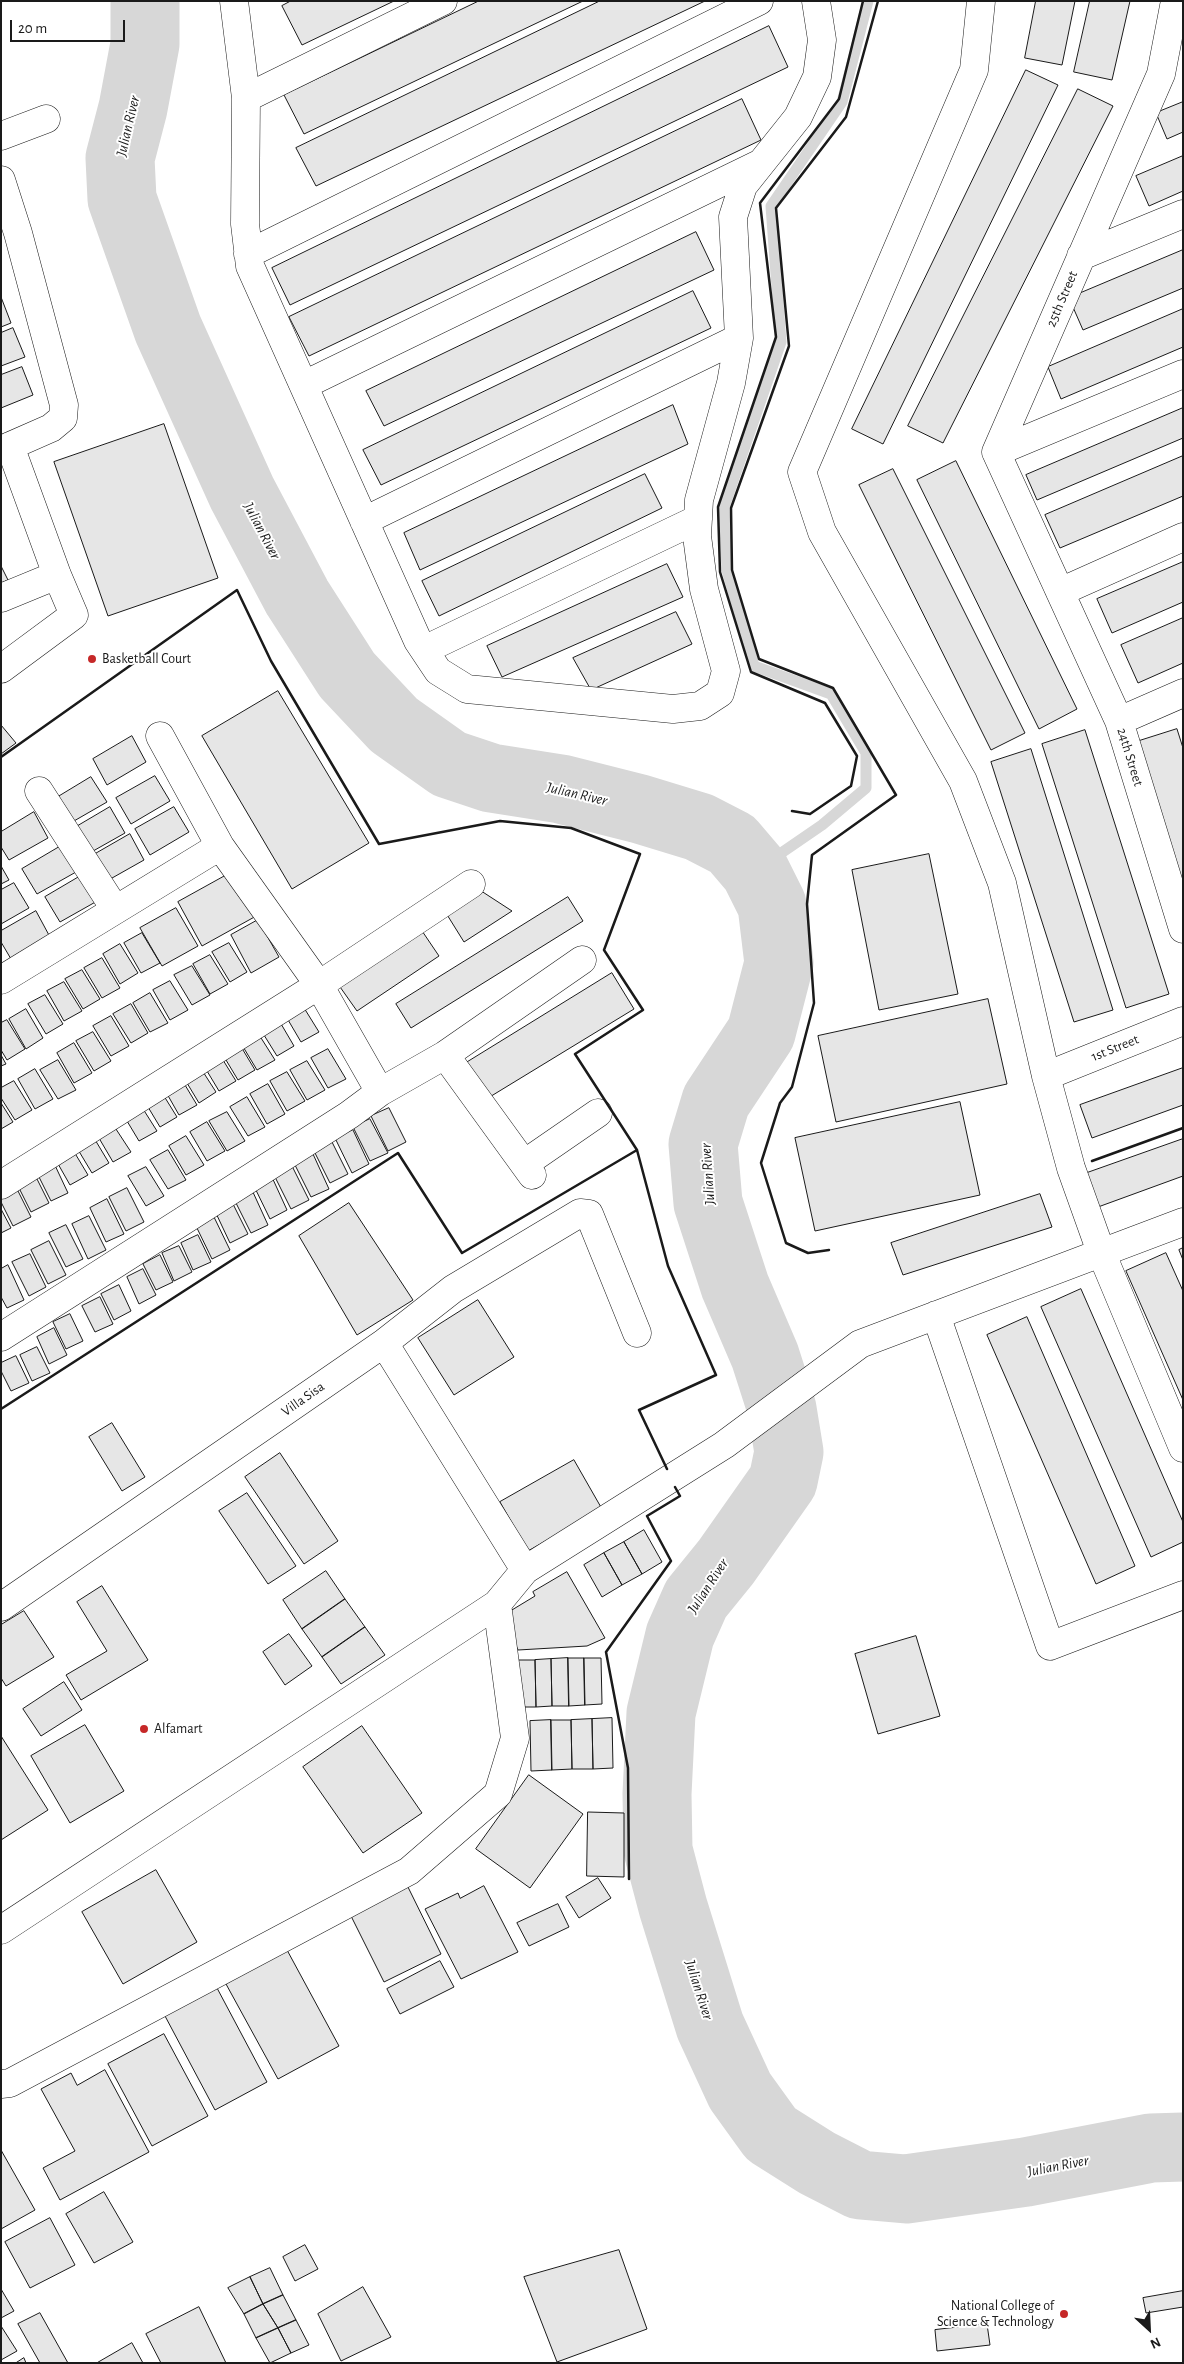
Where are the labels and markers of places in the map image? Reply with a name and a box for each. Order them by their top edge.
place label: Basketball Court [102,651,191,667]
marker: Basketball Court [86,653,98,665]
place label: Alfamart [154,1721,202,1737]
marker: Alfamart [138,1723,150,1735]
place label: National College of Science & Technology [937,2298,1054,2330]
marker: National College of Science & Technology [1058,2308,1070,2320]

